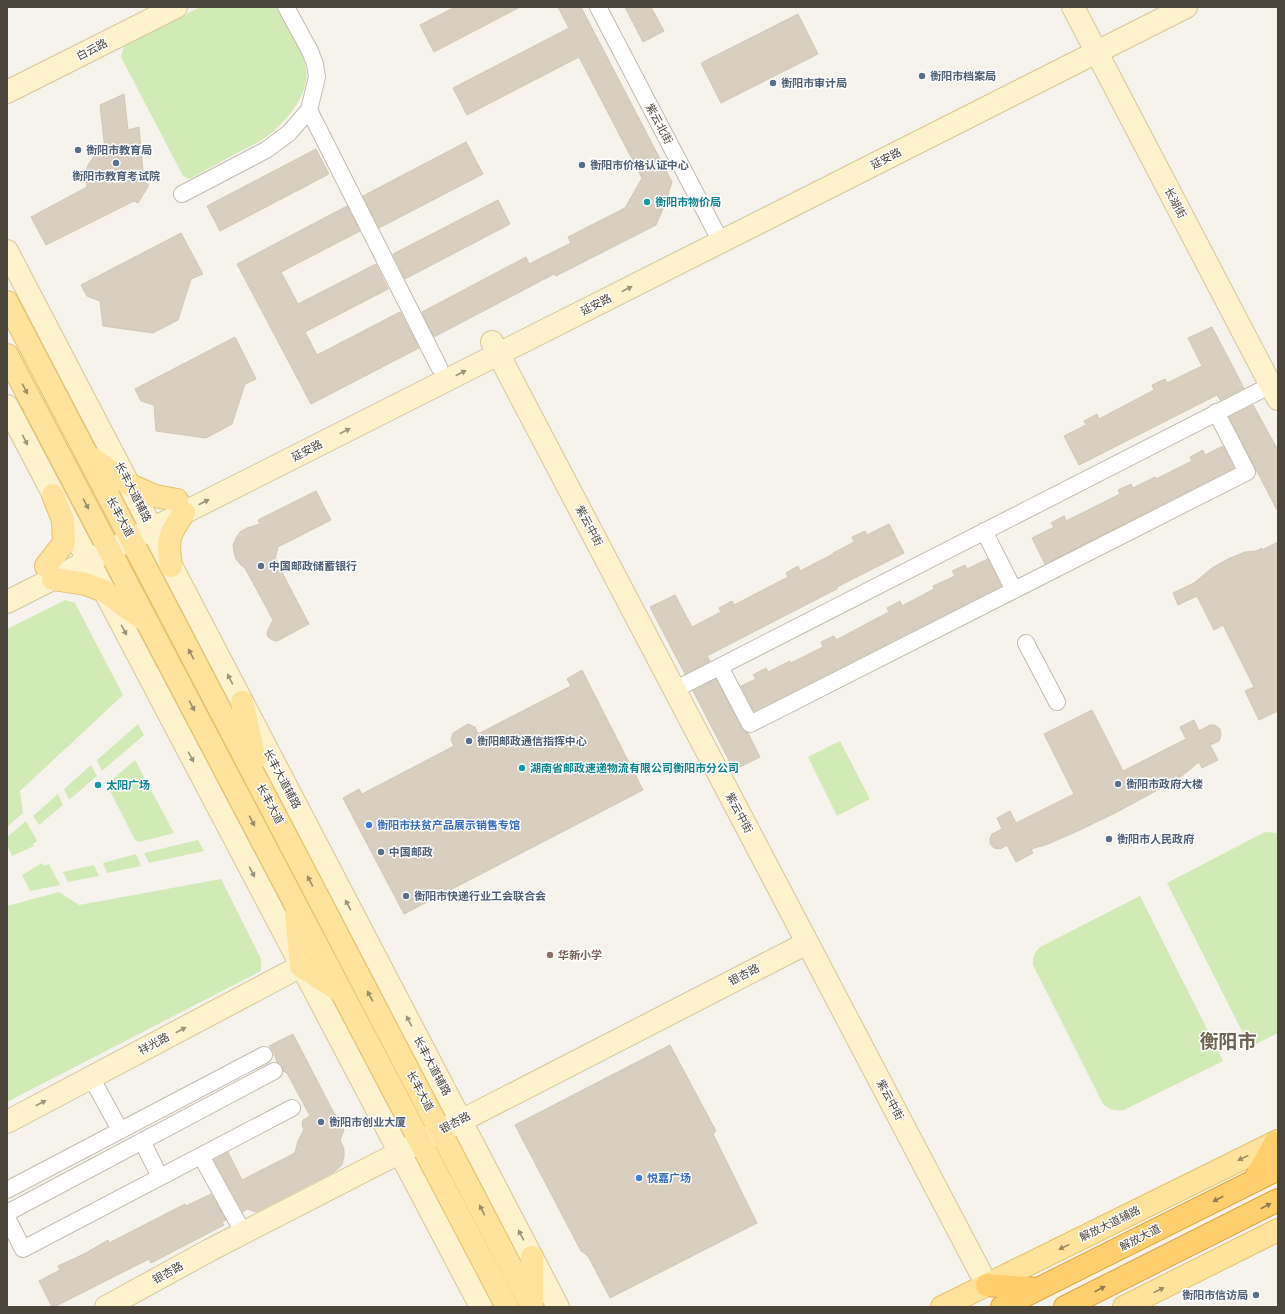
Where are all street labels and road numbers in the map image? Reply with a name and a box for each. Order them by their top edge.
street label: 白云路 [74,37,110,63]
street label: 紫云北街 [643,102,675,146]
street label: 延安路 [868,146,904,172]
street label: 长湖街 [1162,185,1188,221]
street label: 延安路 [578,292,614,318]
street label: 延安路 [289,438,325,464]
street label: 长丰大道辅路 [112,460,154,524]
street label: 长丰大道 [104,494,136,540]
street label: 紫云中街 [573,504,605,548]
street label: 长丰大道辅路 [261,747,303,811]
street label: 长丰大道 [254,781,286,827]
street label: 紫云中街 [723,791,755,835]
street label: 银杏路 [726,962,762,988]
street label: 祥光路 [136,1031,172,1057]
street label: 长丰大道辅路 [411,1034,453,1098]
street label: 长丰大道 [404,1068,436,1114]
street label: 紫云中街 [874,1078,906,1122]
street label: 银杏路 [437,1110,473,1136]
street label: 解放大道辅路 [1077,1204,1143,1244]
street label: 解放大道 [1117,1222,1163,1254]
street label: 银杏路 [150,1259,186,1287]

